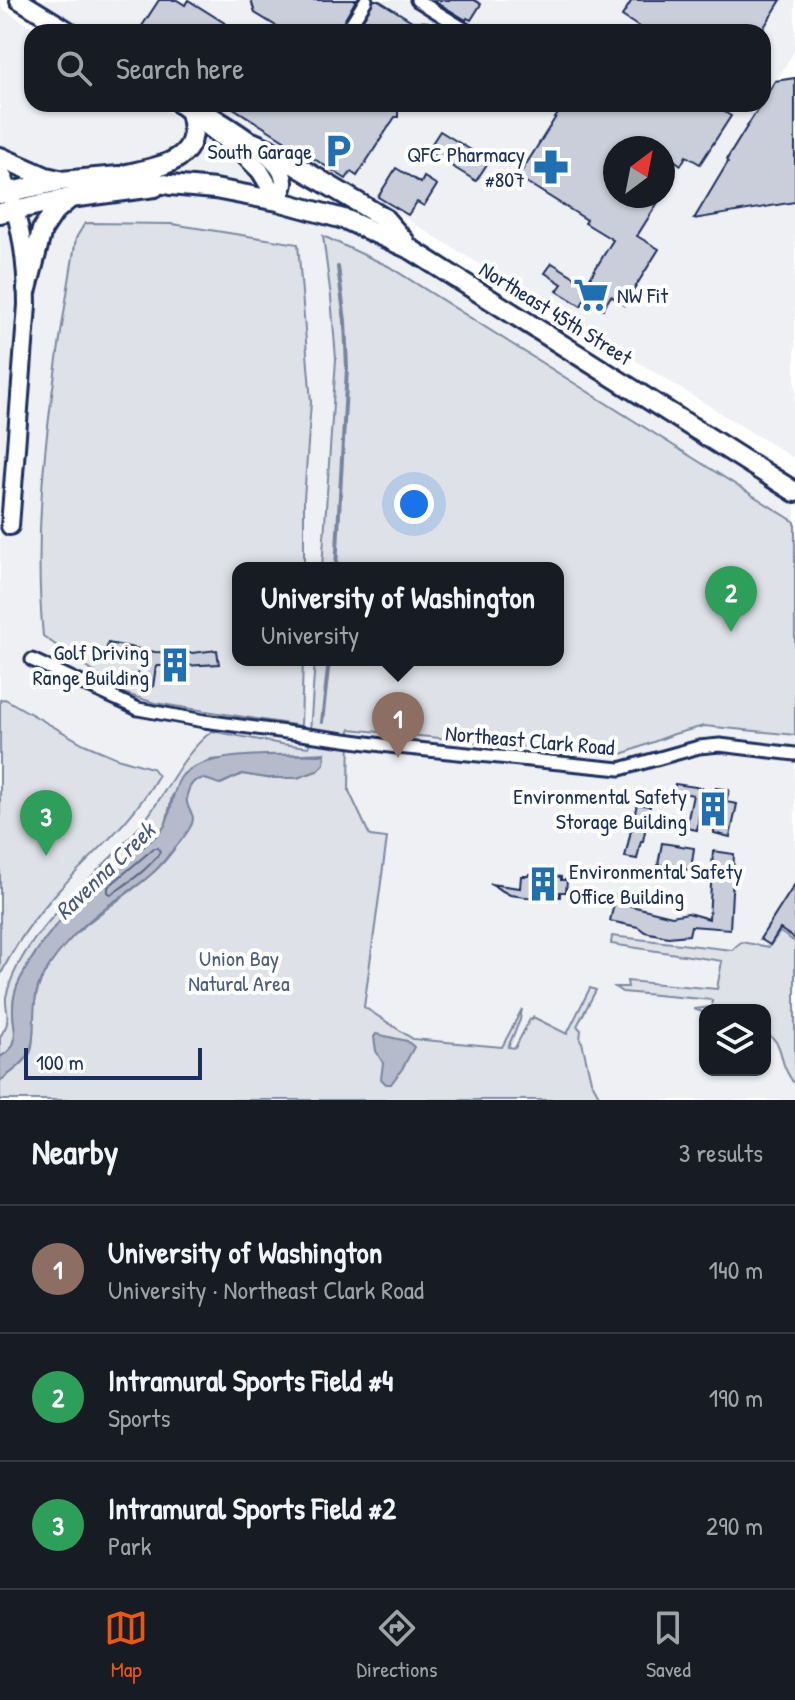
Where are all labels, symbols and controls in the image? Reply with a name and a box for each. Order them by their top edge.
search box [24,24,771,112]
icon: search [52,46,96,90]
text: Search here [116,48,244,88]
parking icon: South Garage [319,132,357,170]
place label: South Garage [208,136,312,166]
north arrow [603,136,675,208]
place label: QFC Pharmacy #807 [407,139,525,194]
pharmacy icon: QFC Pharmacy #807 [532,148,570,186]
street label: Northeast 45th Street [474,254,639,372]
supermarket icon: NW Fit [572,276,610,314]
place label: NW Fit [617,280,668,310]
your location [394,484,434,524]
popup [232,562,564,666]
pin: 2 [705,566,757,632]
text: University of Washington [261,577,535,617]
text: University [261,617,359,652]
place label: Golf Driving Range Building [33,637,149,692]
building icon: Golf Driving Range Building [156,646,194,684]
pin: 1 [372,692,424,758]
street label: Northeast Clark Road [444,718,616,762]
place label: Environmental Safety Storage Building [513,781,687,836]
pin: 3 [20,790,72,856]
building icon: Environmental Safety Storage Building [694,790,732,828]
water label: Ravenna Creek [47,813,163,926]
place label: Environmental Safety Office Building [569,856,743,911]
building icon: Environmental Safety Office Building [524,865,562,903]
park label: Union Bay Natural Area [188,943,290,998]
map controls [699,1004,771,1076]
button: layers [699,1004,771,1076]
scale bar [24,1044,202,1080]
text: 100 m [36,1047,84,1077]
text: Nearby [32,1129,118,1175]
text: 3 results [679,1135,763,1170]
text: University of Washington [108,1232,382,1272]
text: 1 [53,1252,63,1287]
text: 140 m [709,1252,763,1287]
text: University · Northeast Clark Road [108,1272,424,1307]
text: Intramural Sports Field #4 [108,1360,393,1400]
text: 2 [52,1380,64,1415]
text: 190 m [709,1380,763,1415]
text: Sports [108,1400,171,1435]
text: Intramural Sports Field #2 [108,1488,396,1528]
text: 3 [52,1508,64,1543]
text: 290 m [706,1508,763,1543]
text: Park [108,1528,152,1563]
tab: Map [104,1606,148,1684]
tab: Directions [357,1606,438,1684]
tab: Saved [646,1606,691,1684]

